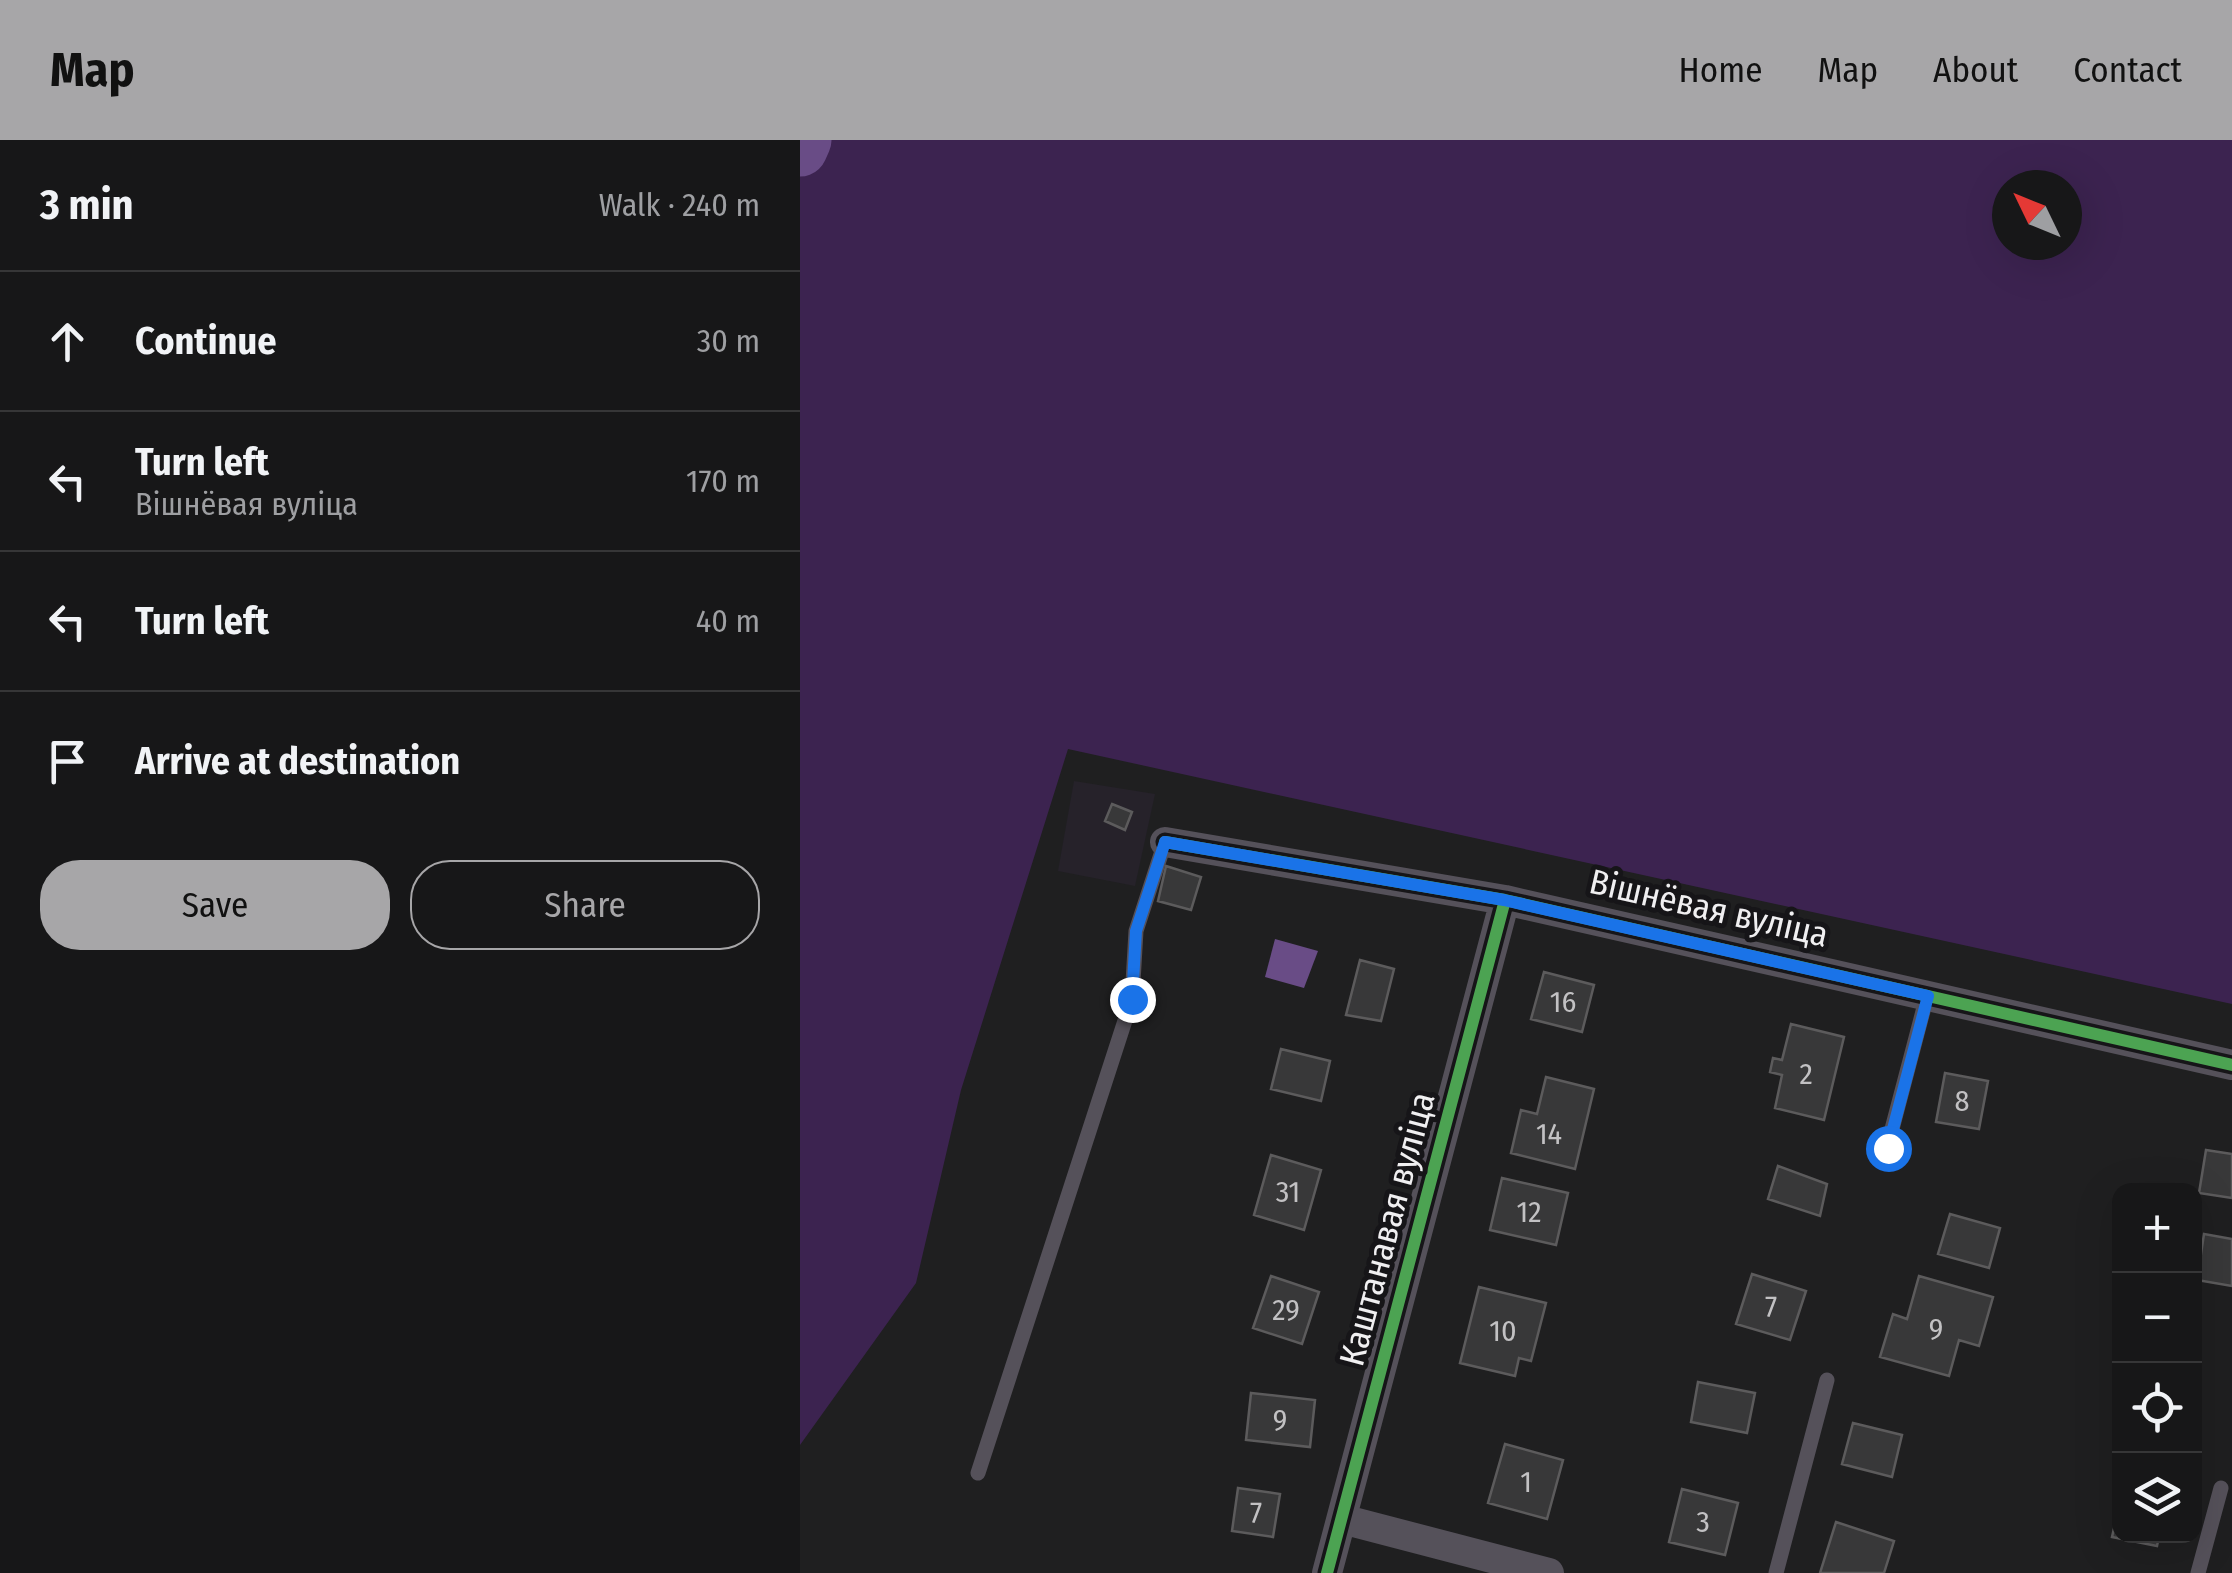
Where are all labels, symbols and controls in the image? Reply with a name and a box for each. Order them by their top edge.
text: Map [50,41,134,99]
text: Home [1679,49,1762,91]
text: Map [1817,49,1878,91]
text: About [1933,49,2018,91]
text: Contact [2073,49,2182,91]
north arrow [1992,170,2082,260]
text: 3 min [40,180,134,230]
text: Walk · 240 m [599,186,760,224]
icon: ahead [40,314,95,369]
text: Continue [135,318,276,364]
text: 30 m [697,322,760,360]
text: Turn left [135,439,269,485]
icon: left [40,454,95,509]
text: 170 m [686,462,760,500]
text: Вішнёвая вуліца [135,485,358,523]
icon: left [40,594,95,649]
text: Turn left [135,598,269,644]
text: 40 m [696,602,760,640]
icon: arrive [40,734,95,789]
text: Arrive at destination [135,738,460,784]
button: Save [40,860,390,950]
button: Share [410,860,760,950]
street label: Вішнёвая вуліца [1586,860,1832,956]
route end [1110,977,1156,1023]
house number: 16 [1550,984,1576,1020]
house number: 2 [1799,1056,1813,1092]
house number: 8 [1955,1083,1970,1119]
street label: Каштанавая вуліца [1330,1088,1444,1370]
house number: 14 [1536,1116,1562,1152]
route start [1866,1126,1912,1172]
house number: 31 [1276,1174,1300,1210]
map controls [2112,1183,2202,1543]
button: + [2112,1183,2202,1273]
house number: 12 [1517,1194,1541,1230]
button: − [2112,1273,2202,1363]
house number: 7 [1765,1289,1777,1325]
house number: 29 [1272,1292,1300,1328]
house number: 9 [1929,1311,1943,1347]
house number: 10 [1489,1313,1517,1349]
button: locate [2112,1363,2202,1453]
house number: 9 [1273,1402,1287,1438]
button: layers [2112,1453,2202,1543]
house number: 1 [1520,1464,1532,1500]
house number: 7 [1250,1495,1262,1531]
house number: 3 [1696,1504,1710,1540]

